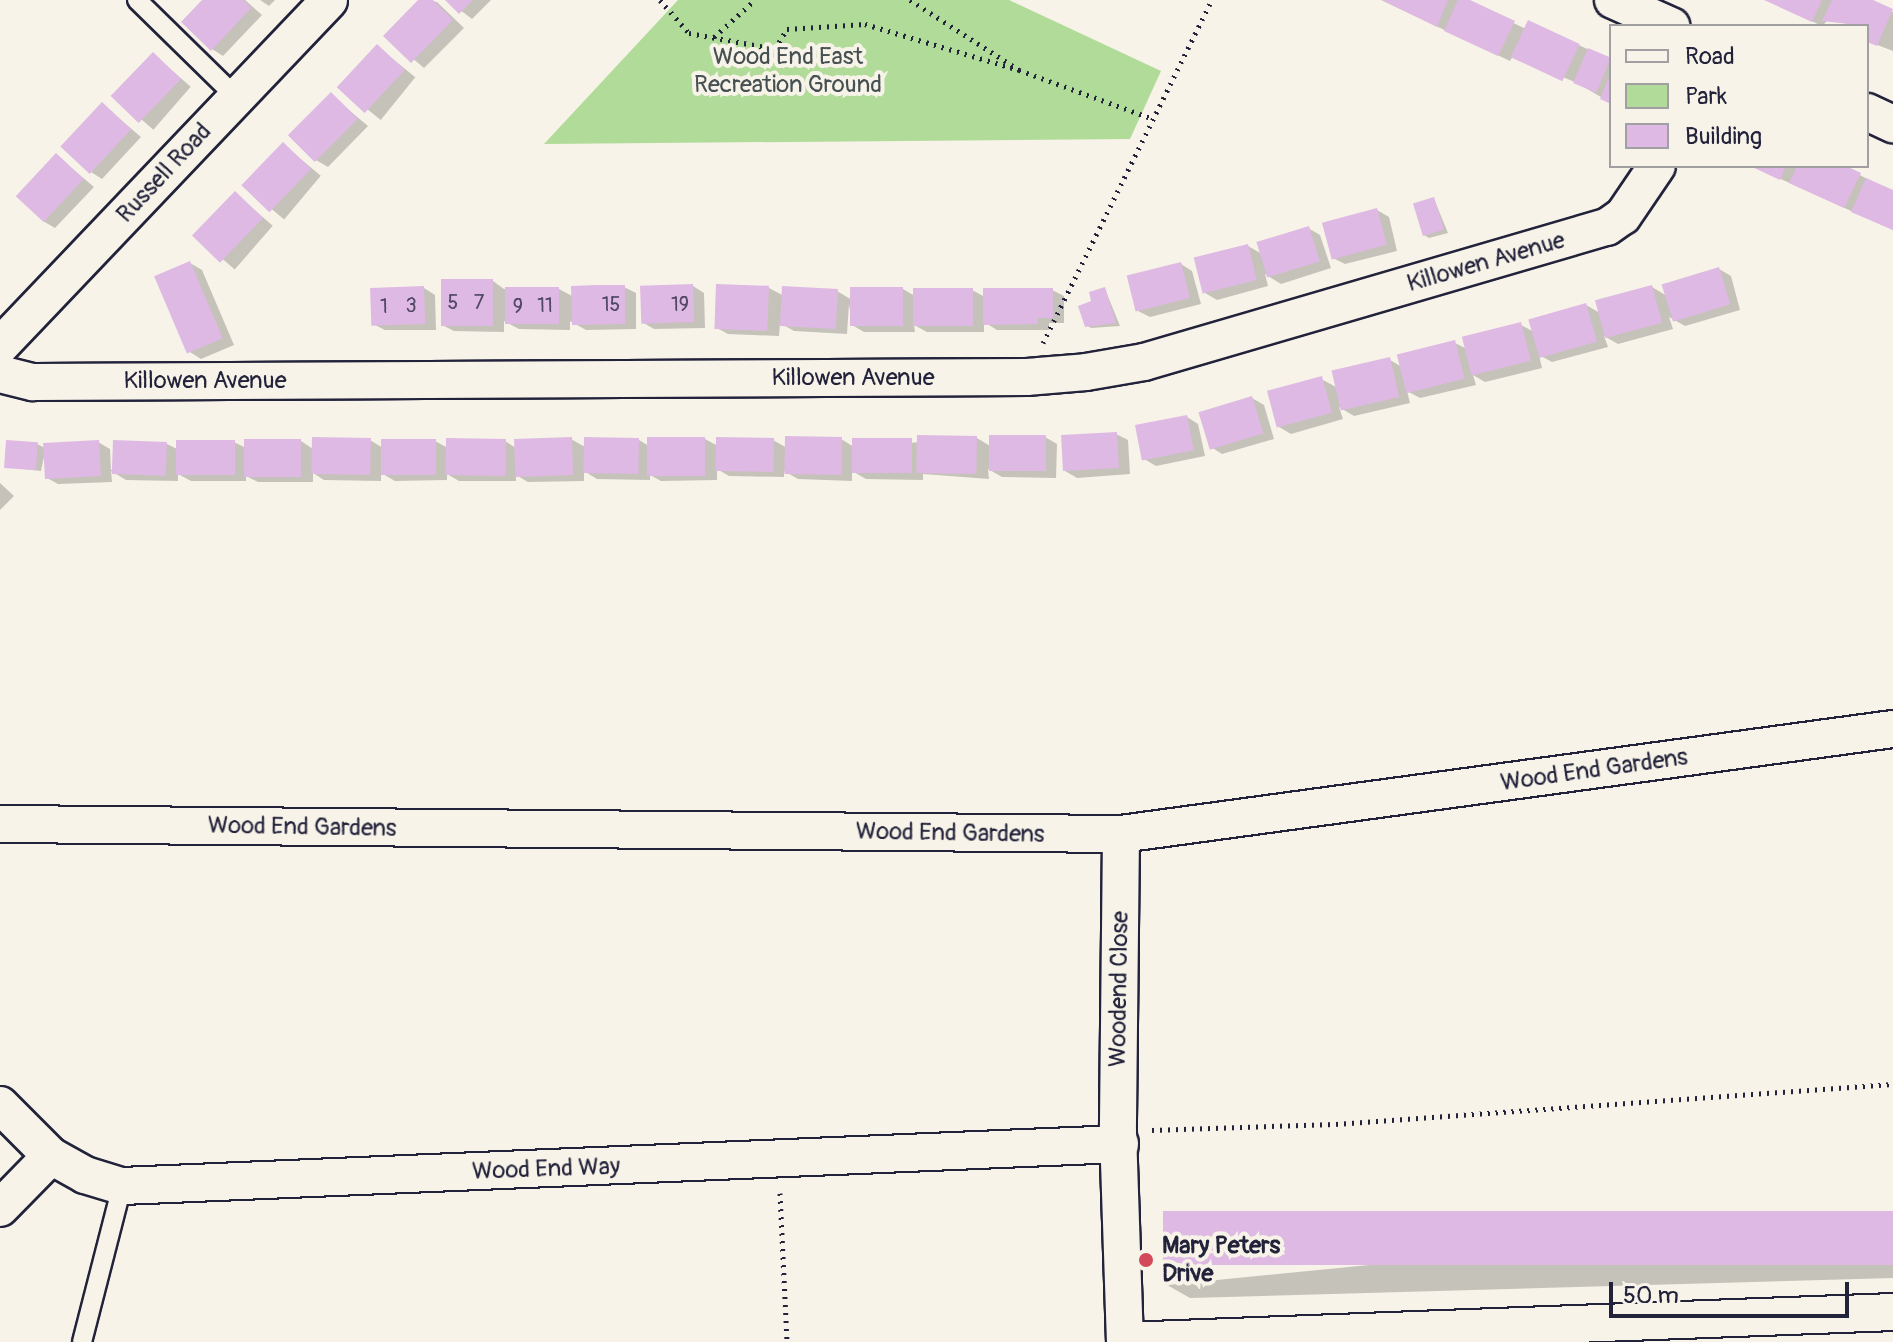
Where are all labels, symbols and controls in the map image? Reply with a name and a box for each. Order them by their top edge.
legend [1609,24,1869,168]
text: Road [1685,42,1735,71]
park label: Wood End East Recreation Ground [694,43,882,99]
text: Park [1685,82,1727,111]
street label: Russell Road [111,117,217,229]
text: Building [1685,122,1762,151]
street label: Killowen Avenue [1404,226,1568,298]
house number: 5 [448,290,458,314]
house number: 7 [474,290,484,314]
house number: 15 [602,292,620,316]
house number: 19 [671,292,689,316]
house number: 3 [405,293,417,317]
house number: 11 [537,293,553,317]
house number: 1 [380,294,388,318]
house number: 9 [513,294,523,318]
street label: Killowen Avenue [772,364,934,392]
street label: Killowen Avenue [124,367,286,395]
street label: Wood End Gardens [1499,743,1689,797]
street label: Wood End Gardens [207,811,397,843]
street label: Wood End Gardens [855,817,1045,849]
street label: Woodend Close [1103,911,1135,1067]
street label: Wood End Way [471,1152,621,1186]
place label: Mary Peters Drive [1162,1232,1280,1288]
marker: Mary Peters Drive [1137,1251,1155,1269]
scale bar [1613,1266,1853,1316]
text: 50 m [1623,1281,1679,1310]

